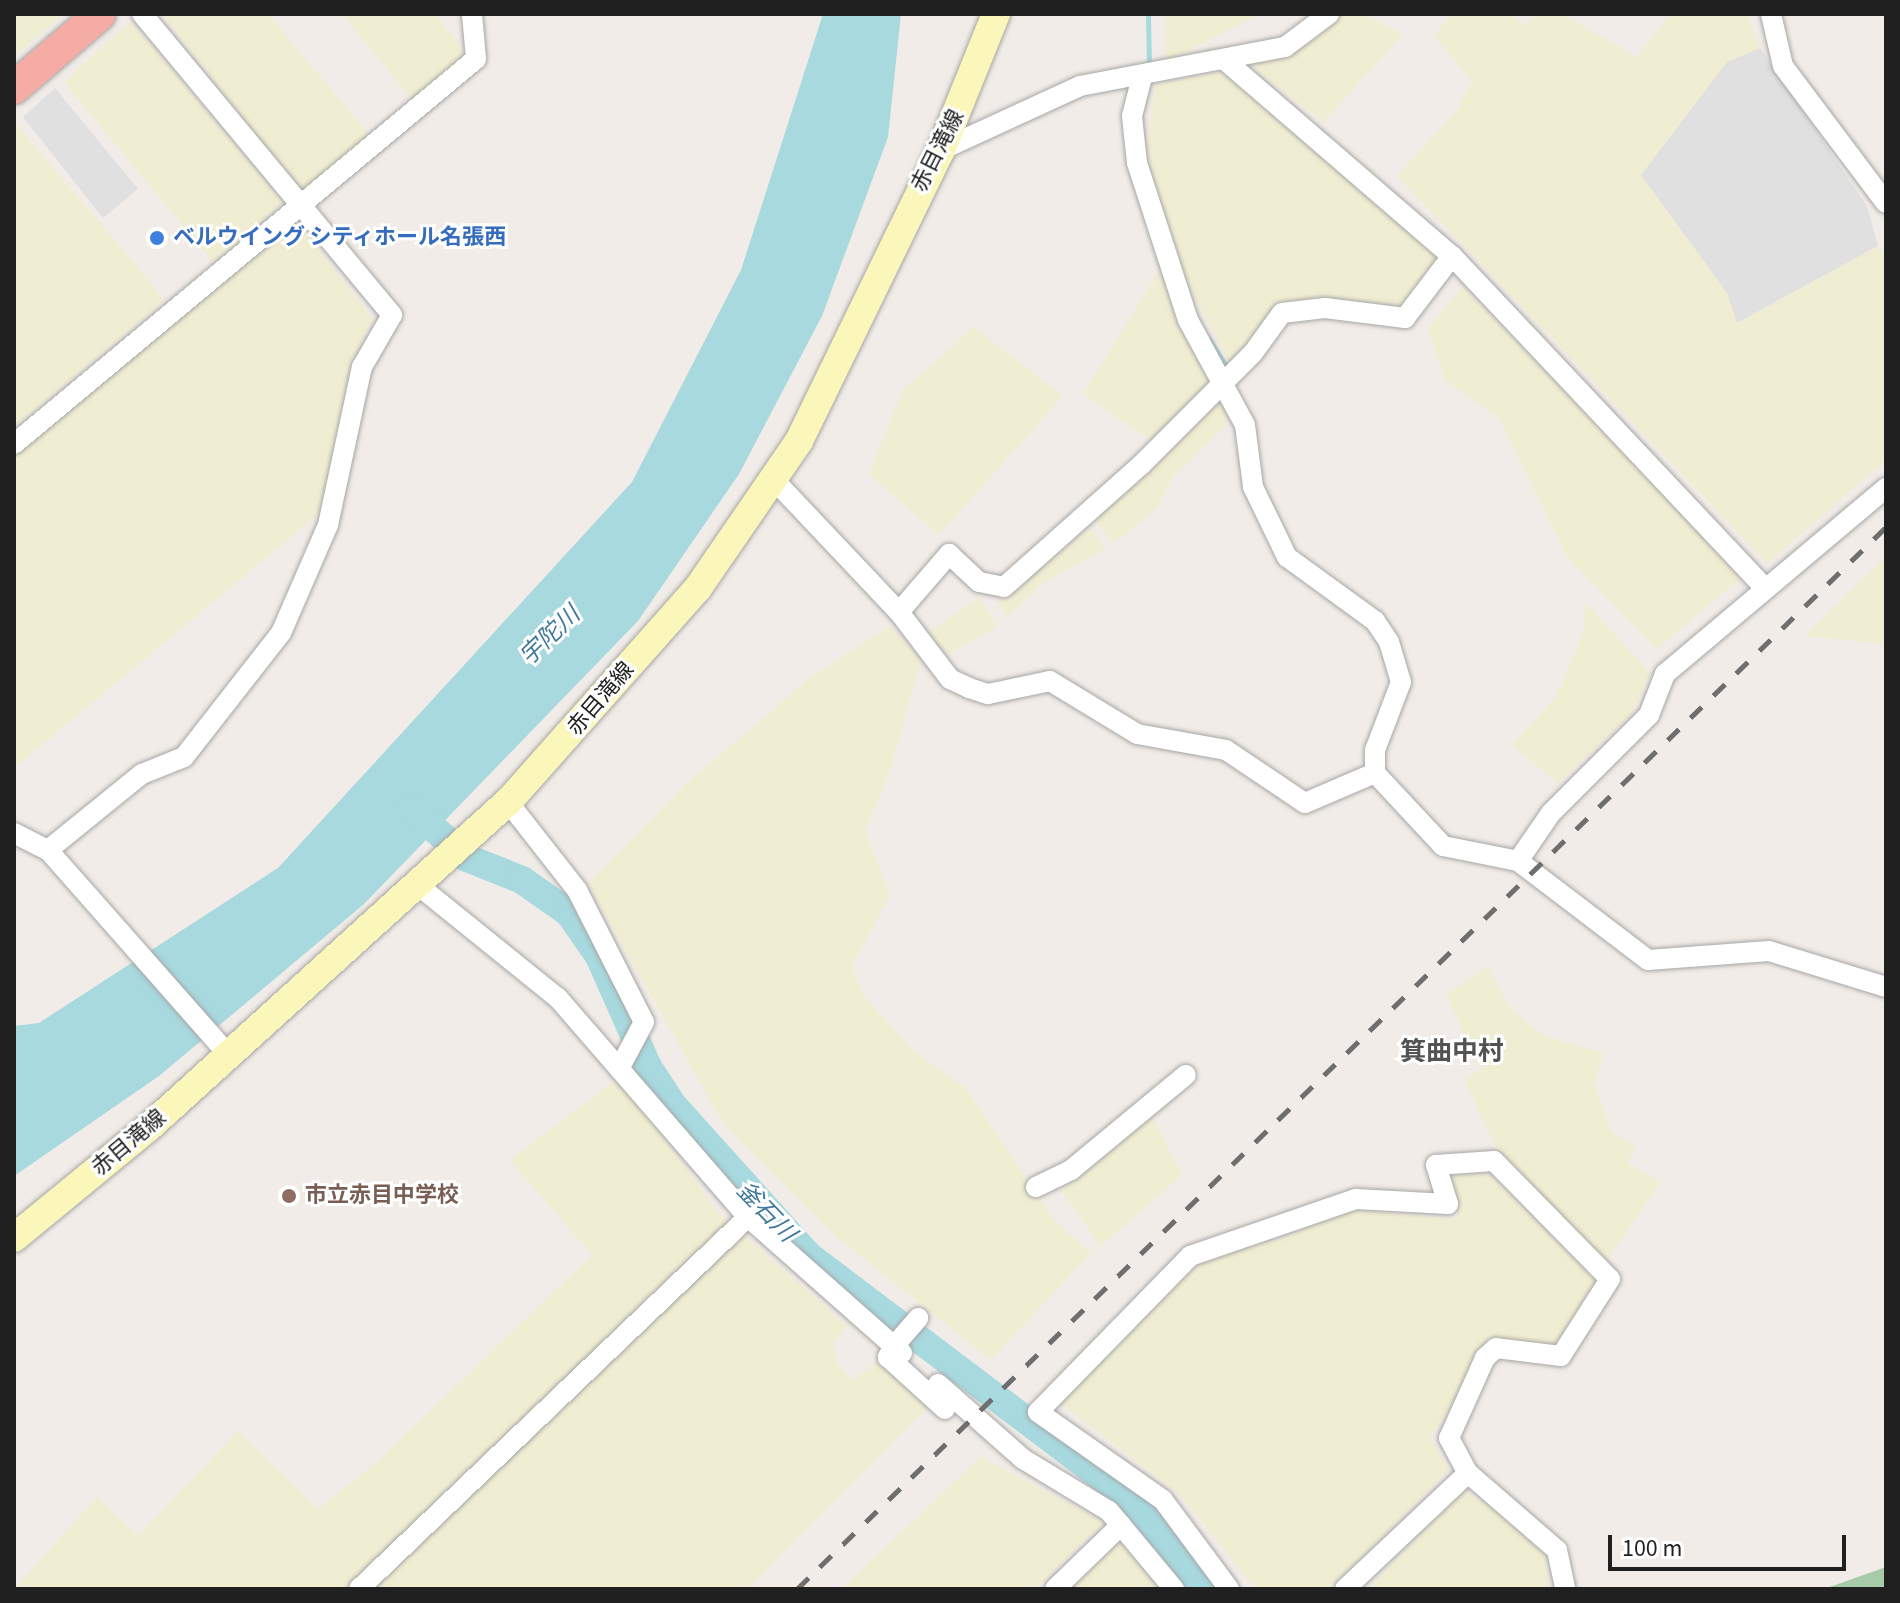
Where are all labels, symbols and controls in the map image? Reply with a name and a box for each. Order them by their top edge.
street label: 赤目滝線 [906,106,970,196]
place label: ベルウイング シティホール名張西 [173,225,507,251]
marker: ベルウイング シティホール名張西 [148,229,166,247]
water label: 宇陀川 [514,601,586,671]
street label: 赤目滝線 [562,657,640,741]
district label: 箕曲中村 [1400,1036,1504,1068]
street label: 赤目滝線 [87,1105,171,1181]
water label: 釜石川 [731,1176,801,1248]
place label: 市立赤目中学校 [305,1183,459,1209]
marker: 市立赤目中学校 [280,1187,298,1205]
scale bar [1612,1519,1850,1569]
text: 100 m [1622,1531,1682,1566]

